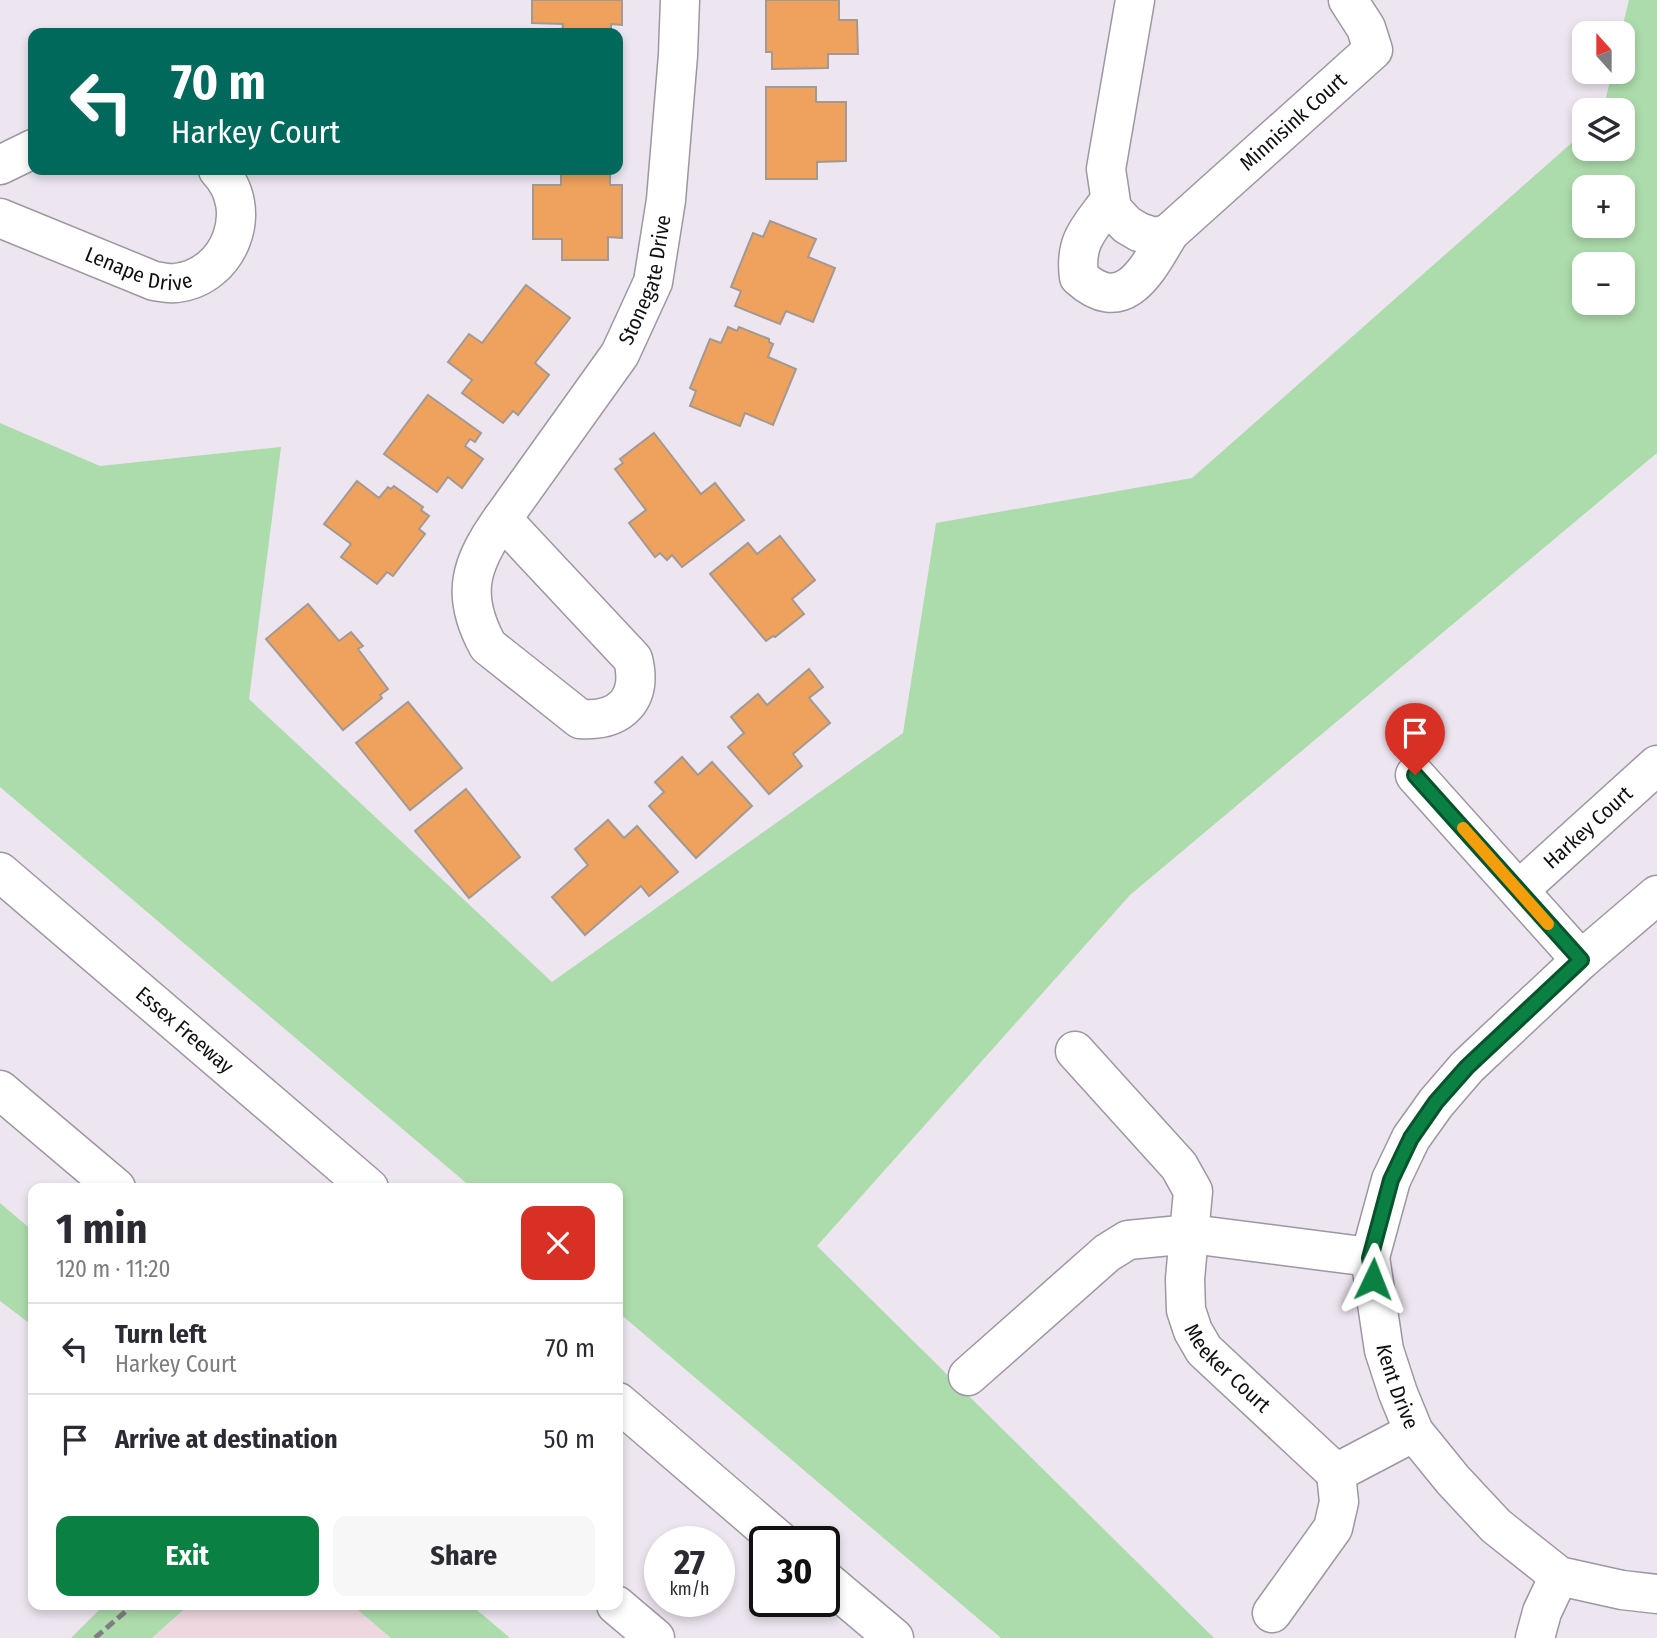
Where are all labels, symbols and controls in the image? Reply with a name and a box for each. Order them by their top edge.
north arrow [1572,21,1634,84]
map controls [1572,21,1635,315]
text: 70 m [171,53,266,112]
icon: left [56,56,147,147]
street label: Minnisink Court [1234,67,1352,176]
button: layers [1572,98,1635,161]
text: Harkey Court [171,113,340,151]
button: + [1572,175,1635,238]
street label: Stonegate Drive [613,213,676,349]
street label: Lenape Drive [81,241,195,296]
button: − [1572,252,1635,315]
pin [1385,703,1445,775]
icon: arrive [1396,714,1434,752]
street label: Harkey Court [1538,781,1638,874]
street label: Essex Freeway [130,981,239,1080]
text: 1 min [56,1204,147,1254]
button: close [521,1206,595,1280]
position arrow [1336,1242,1410,1316]
text: 120 m · 11:20 [56,1255,171,1283]
text: Turn left [115,1319,207,1350]
street label: Meeker Court [1179,1319,1276,1418]
icon: left [56,1330,94,1368]
text: 70 m [545,1333,595,1364]
street label: Kent Drive [1370,1343,1424,1433]
text: Harkey Court [115,1350,237,1378]
icon: arrive [56,1421,94,1459]
text: Arrive at destination [115,1424,338,1455]
text: 50 m [543,1424,595,1455]
button: Exit [56,1516,319,1596]
button: Share [333,1516,595,1596]
speed limit sign: 30 [749,1526,840,1617]
text: 27 [674,1541,705,1583]
text: km/h [669,1578,710,1600]

